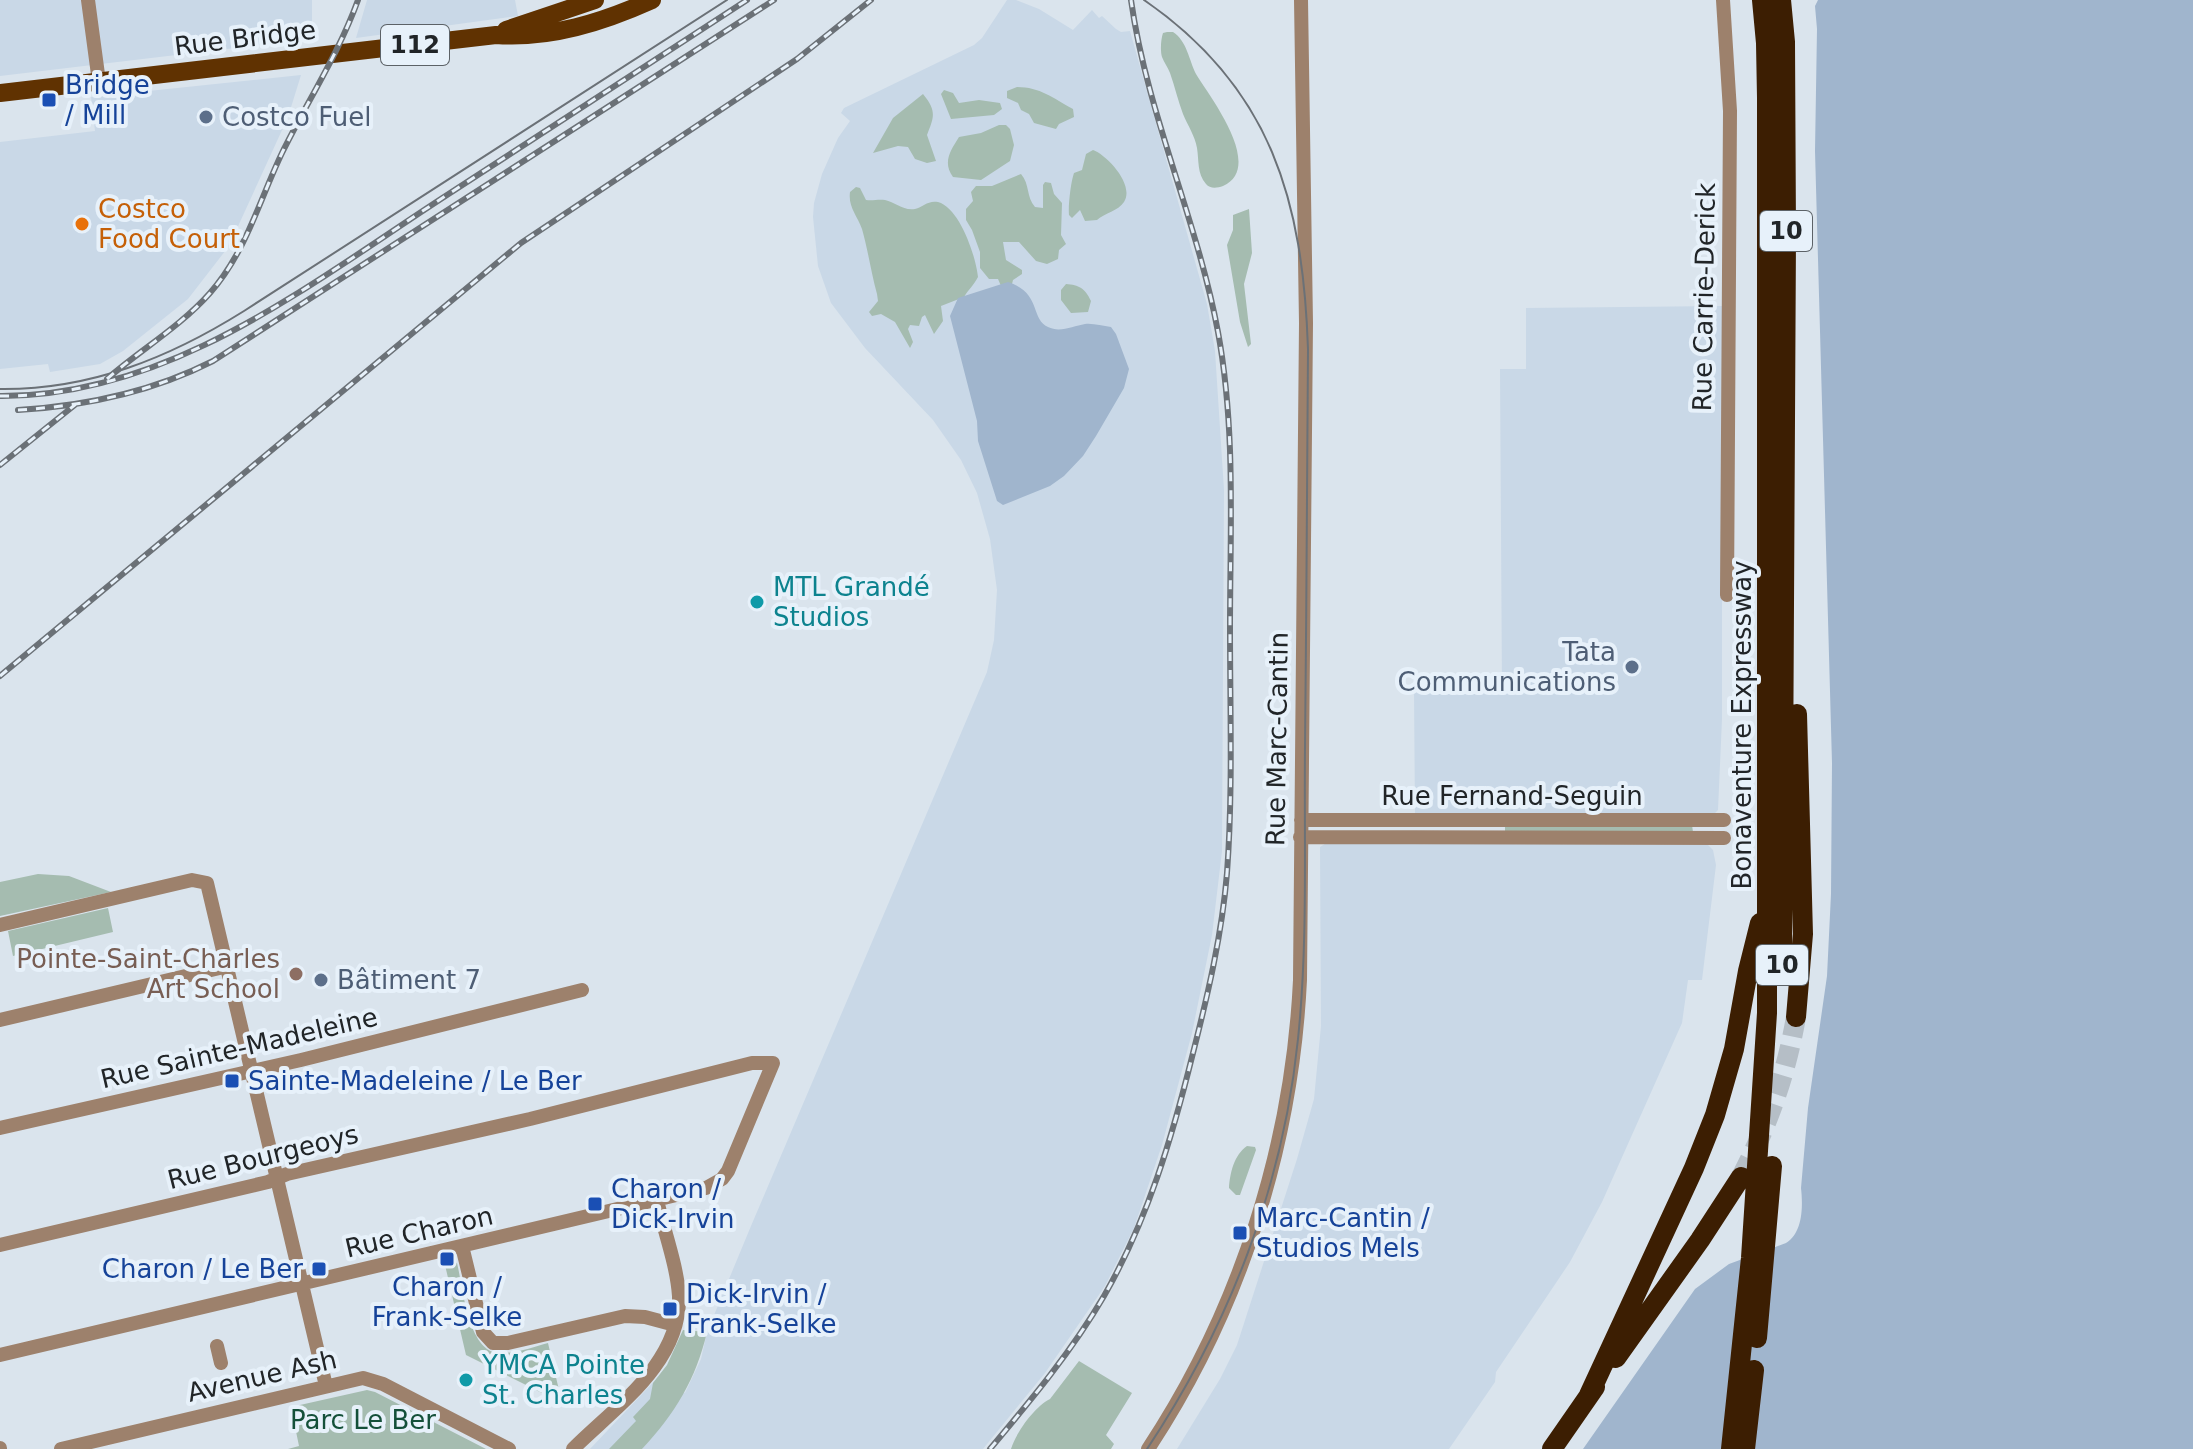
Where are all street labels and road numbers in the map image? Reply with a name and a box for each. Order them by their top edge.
street label: Rue Bridge [173,14,317,62]
road number: 112 [381,25,449,65]
street label: Rue Carrie-Derick [1687,182,1721,412]
road number: 10 [1760,211,1812,251]
street label: Bonaventure Expressway [1727,560,1757,890]
street label: Rue Marc-Cantin [1260,632,1294,846]
street label: Rue Fernand-Seguin [1381,781,1643,811]
road number: 10 [1756,945,1808,985]
street label: Rue Sainte-Madeleine [98,1002,380,1094]
street label: Rue Bourgeoys [165,1119,361,1195]
street label: Rue Charon [342,1200,496,1264]
street label: Avenue Ash [184,1344,340,1408]

